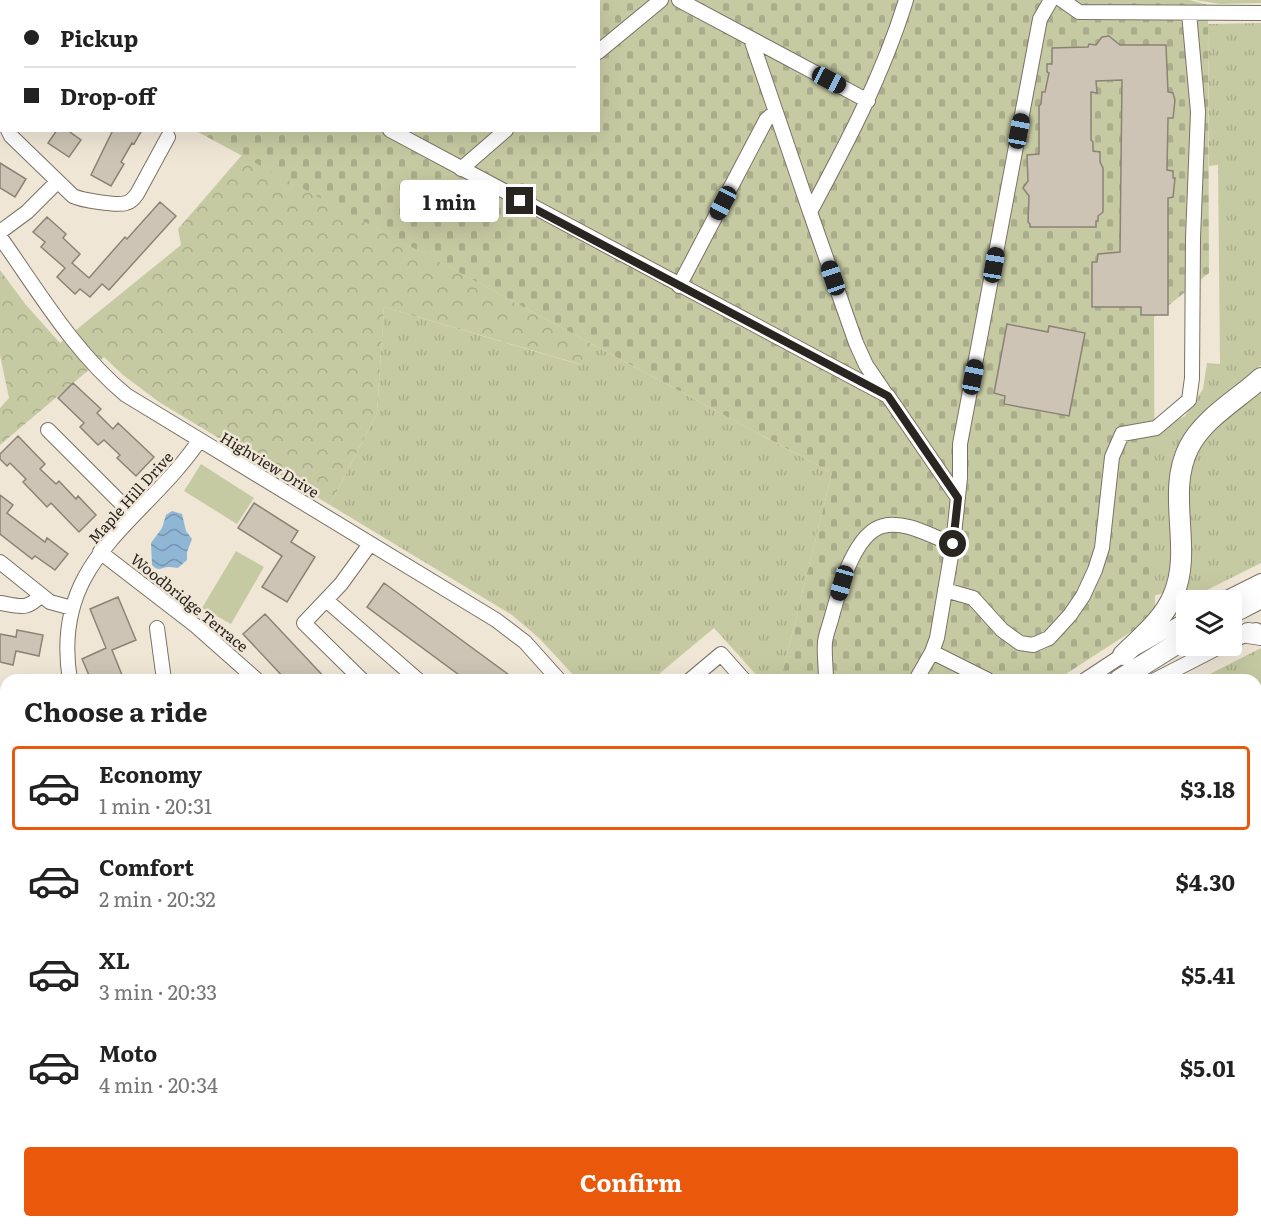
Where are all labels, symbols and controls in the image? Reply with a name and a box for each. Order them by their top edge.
text: Pickup [60,21,138,54]
car [809,64,849,96]
text: Drop-off [60,79,156,112]
car [1007,112,1031,150]
callout: 1 min [400,180,499,222]
car [707,183,739,223]
text: 1 min [423,186,476,216]
route end [506,187,533,214]
car [982,246,1006,284]
car [819,258,847,298]
car [961,358,985,396]
street label: Highview Drive [216,425,324,503]
street label: Maple Hill Drive [82,446,178,548]
route start [939,530,966,557]
street label: Woodbridge Terrace [126,547,254,657]
car [828,563,856,603]
map controls [1176,590,1242,656]
button: layers [1176,590,1242,656]
text: Choose a ride [24,690,207,730]
text: Economy [99,757,202,790]
icon: car [27,761,81,815]
text: $3.18 [1180,772,1235,805]
text: 1 min · 20:31 [99,790,212,820]
text: Comfort [99,850,194,883]
icon: car [27,854,81,908]
text: $4.30 [1176,865,1235,898]
text: 2 min · 20:32 [99,883,216,913]
text: XL [99,943,130,976]
icon: car [27,947,81,1001]
text: $5.41 [1181,958,1235,991]
text: 3 min · 20:33 [99,976,217,1006]
text: Moto [99,1036,157,1069]
icon: car [27,1040,81,1094]
text: $5.01 [1180,1051,1235,1084]
text: 4 min · 20:34 [99,1069,218,1099]
button: Confirm [24,1147,1238,1216]

